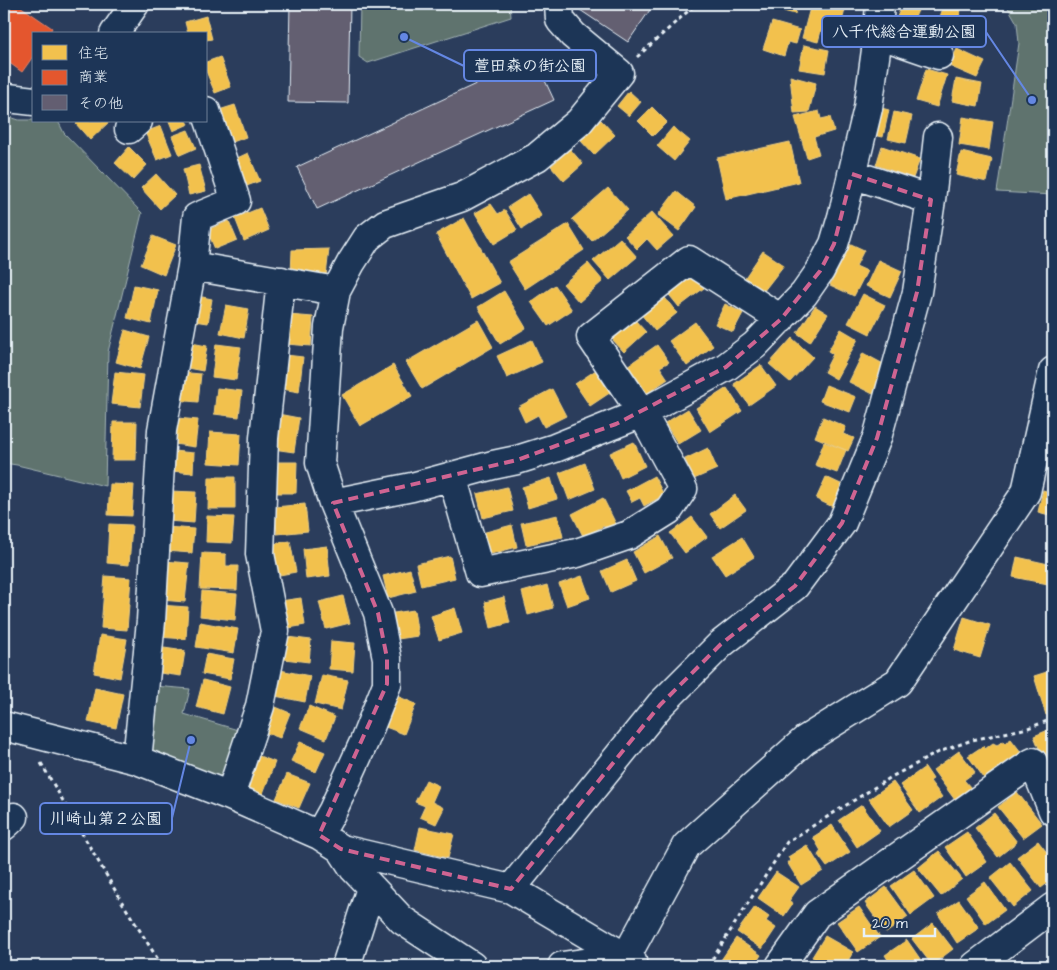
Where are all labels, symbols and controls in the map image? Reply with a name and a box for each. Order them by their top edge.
callout: 八千代総合運動公園 [822,16,986,47]
text: 八千代総合運動公園 [832,21,976,43]
legend [32,32,208,122]
text: 住宅 [78,43,108,64]
callout: 萱田森の街公園 [464,50,596,81]
text: 萱田森の街公園 [474,55,586,77]
text: 商業 [78,67,108,88]
text: その他 [78,93,123,114]
callout: 川崎山第２公園 [40,803,172,834]
text: 川崎山第２公園 [50,808,162,830]
scale bar [864,905,936,937]
text: 20 m [872,913,908,934]

